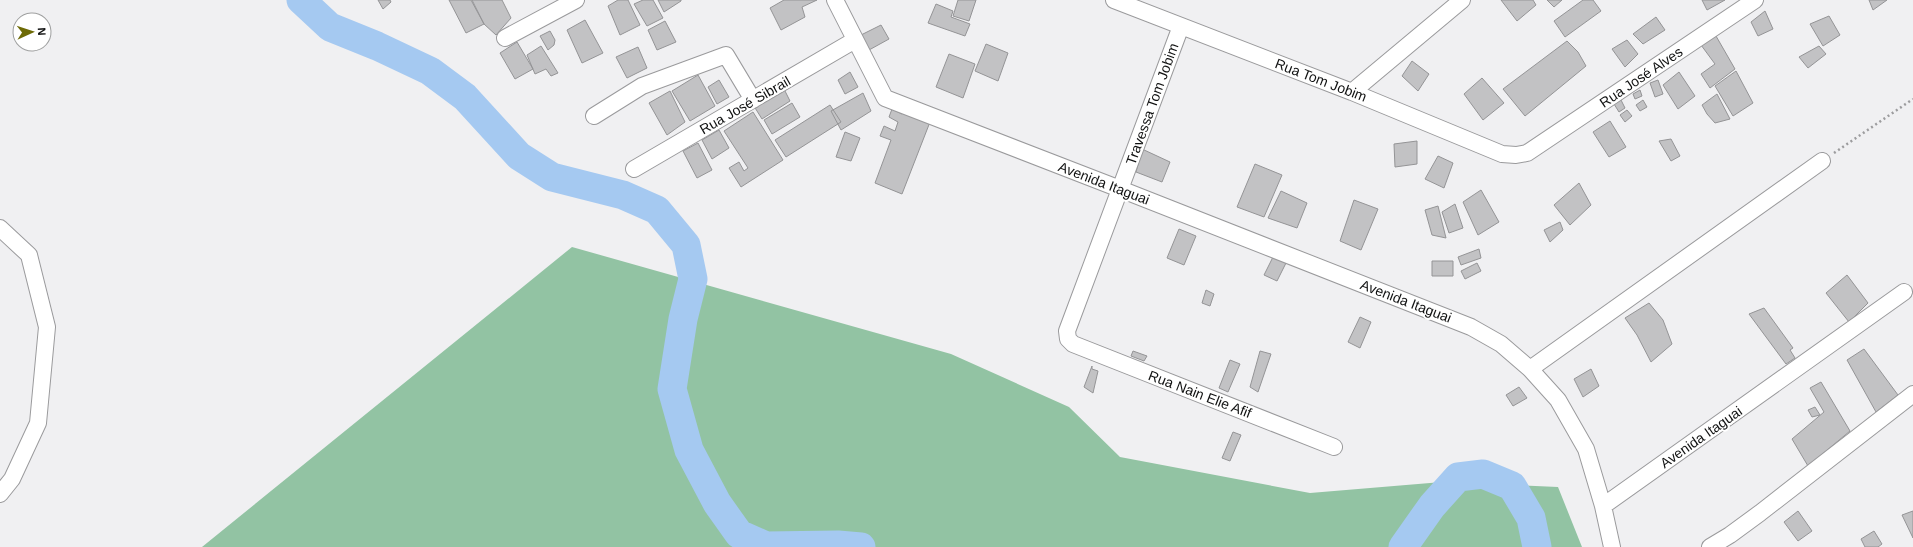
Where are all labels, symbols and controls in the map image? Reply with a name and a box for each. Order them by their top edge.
north arrow [12,12,52,52]
text: N [36,27,48,36]
street label: Travessa Tom Jobim [1123,41,1181,167]
street label: Rua José Alves [1597,43,1685,111]
street label: Rua Tom Jobim [1273,55,1369,105]
street label: Rua José Sibrail [697,73,793,137]
street label: Avenida Itaguai [1056,158,1152,208]
street label: Avenida Itaguai [1358,276,1454,326]
street label: Rua Nain Elie Afif [1146,367,1254,421]
street label: Avenida Itaguai [1657,403,1745,471]

